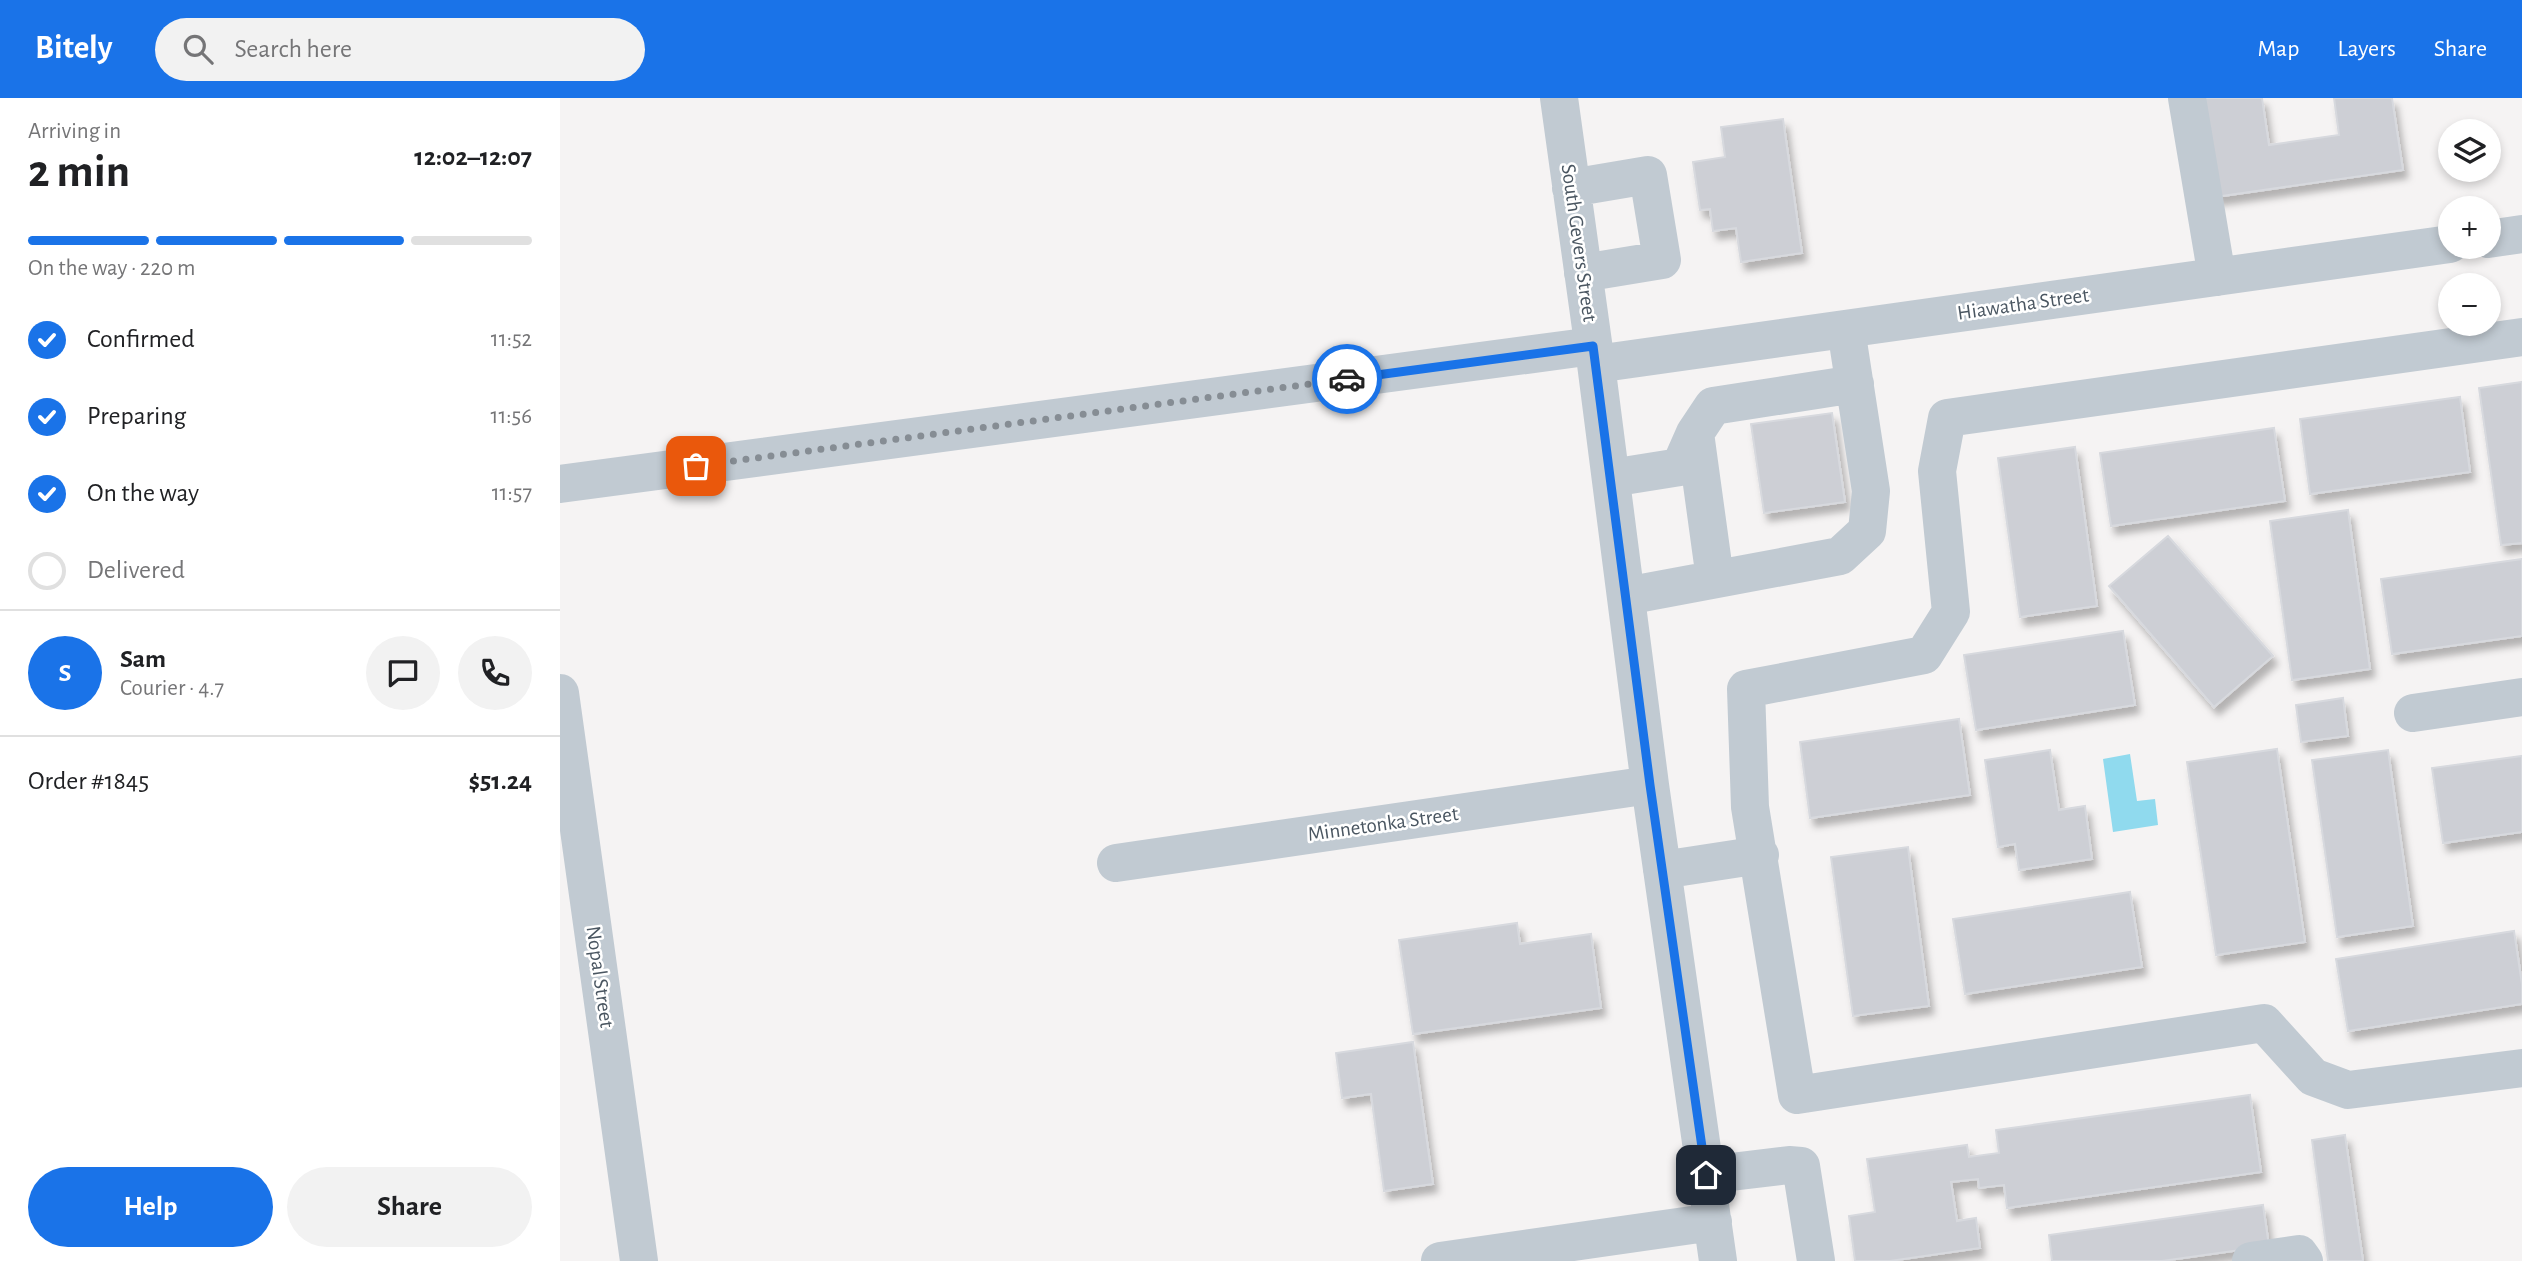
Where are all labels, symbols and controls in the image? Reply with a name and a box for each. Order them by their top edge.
search box [155,18,645,81]
icon: search [179,30,217,68]
text: Bitely [35,32,113,65]
text: Search here [235,36,352,62]
text: Map [2257,37,2299,61]
text: Layers [2337,37,2396,61]
text: Share [2434,37,2487,61]
map controls [2438,119,2501,336]
button: layers [2438,119,2501,182]
text: Arriving in [28,120,121,143]
text: 12:02–12:07 [414,144,532,170]
text: 2 min [28,149,130,195]
street label: South Gevers Street [1558,163,1601,324]
button: + [2438,196,2501,259]
text: On the way · 220 m [28,257,195,280]
button: − [2438,273,2501,336]
street label: Hiawatha Street [1956,284,2090,324]
icon: check [28,321,66,359]
text: Confirmed [87,326,195,352]
text: 11:52 [491,328,532,351]
courier [1312,344,1382,414]
icon: car [1328,360,1366,398]
icon: check [28,398,66,436]
text: Preparing [87,403,186,429]
text: 11:56 [490,405,532,428]
pin [666,436,726,496]
icon: bag [677,447,715,485]
icon: check [28,475,66,513]
text: On the way [87,480,199,506]
text: 11:57 [492,482,532,505]
text: Delivered [87,557,185,583]
button: chat [366,636,440,710]
button: phone [458,636,532,710]
text: Sam [120,646,166,672]
text: S [59,660,71,686]
text: Courier · 4.7 [120,677,224,700]
text: Order #1845 [28,768,149,794]
text: $51.24 [468,768,532,794]
street label: Minnetonka Street [1306,803,1460,845]
street label: Nopal Street [582,925,618,1030]
pin [1676,1145,1736,1205]
icon: home [1687,1156,1725,1194]
button: Help [28,1167,273,1247]
button: Share [287,1167,532,1247]

